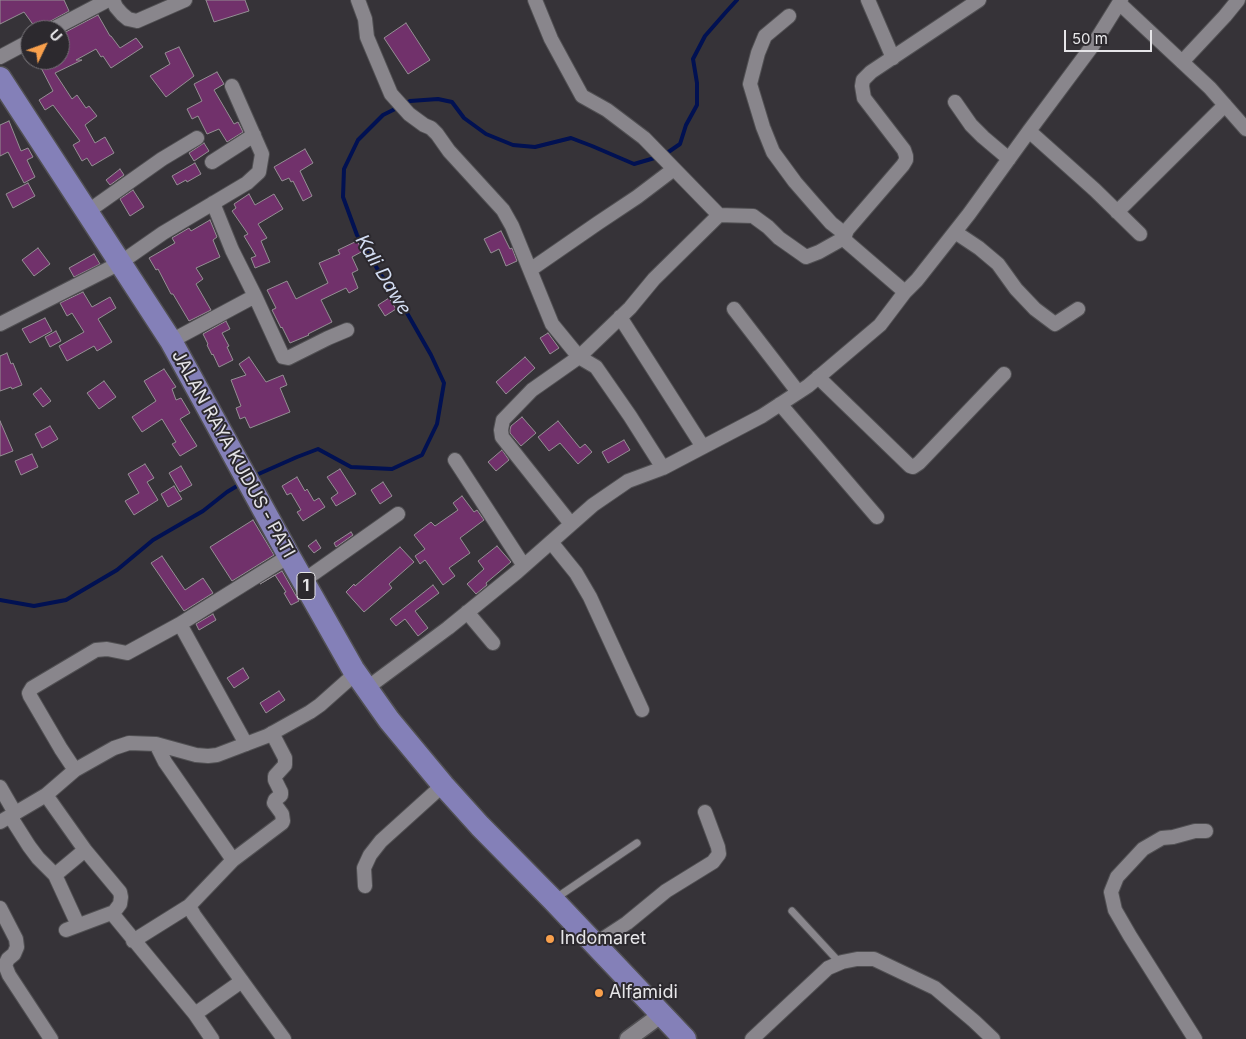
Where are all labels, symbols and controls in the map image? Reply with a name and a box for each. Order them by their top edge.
north arrow [20,20,70,70]
scale bar [1066,20,1154,52]
text: U [46,26,66,45]
text: 50 m [1072,29,1108,48]
water label: Kali Dawe [350,231,416,319]
street label: JALAN RAYA KUDUS - PATI [167,346,299,562]
road number: 1 [297,572,315,600]
place label: Indomaret [560,928,646,950]
marker: Indomaret [544,933,556,945]
place label: Alfamidi [609,982,678,1004]
marker: Alfamidi [593,987,605,999]

